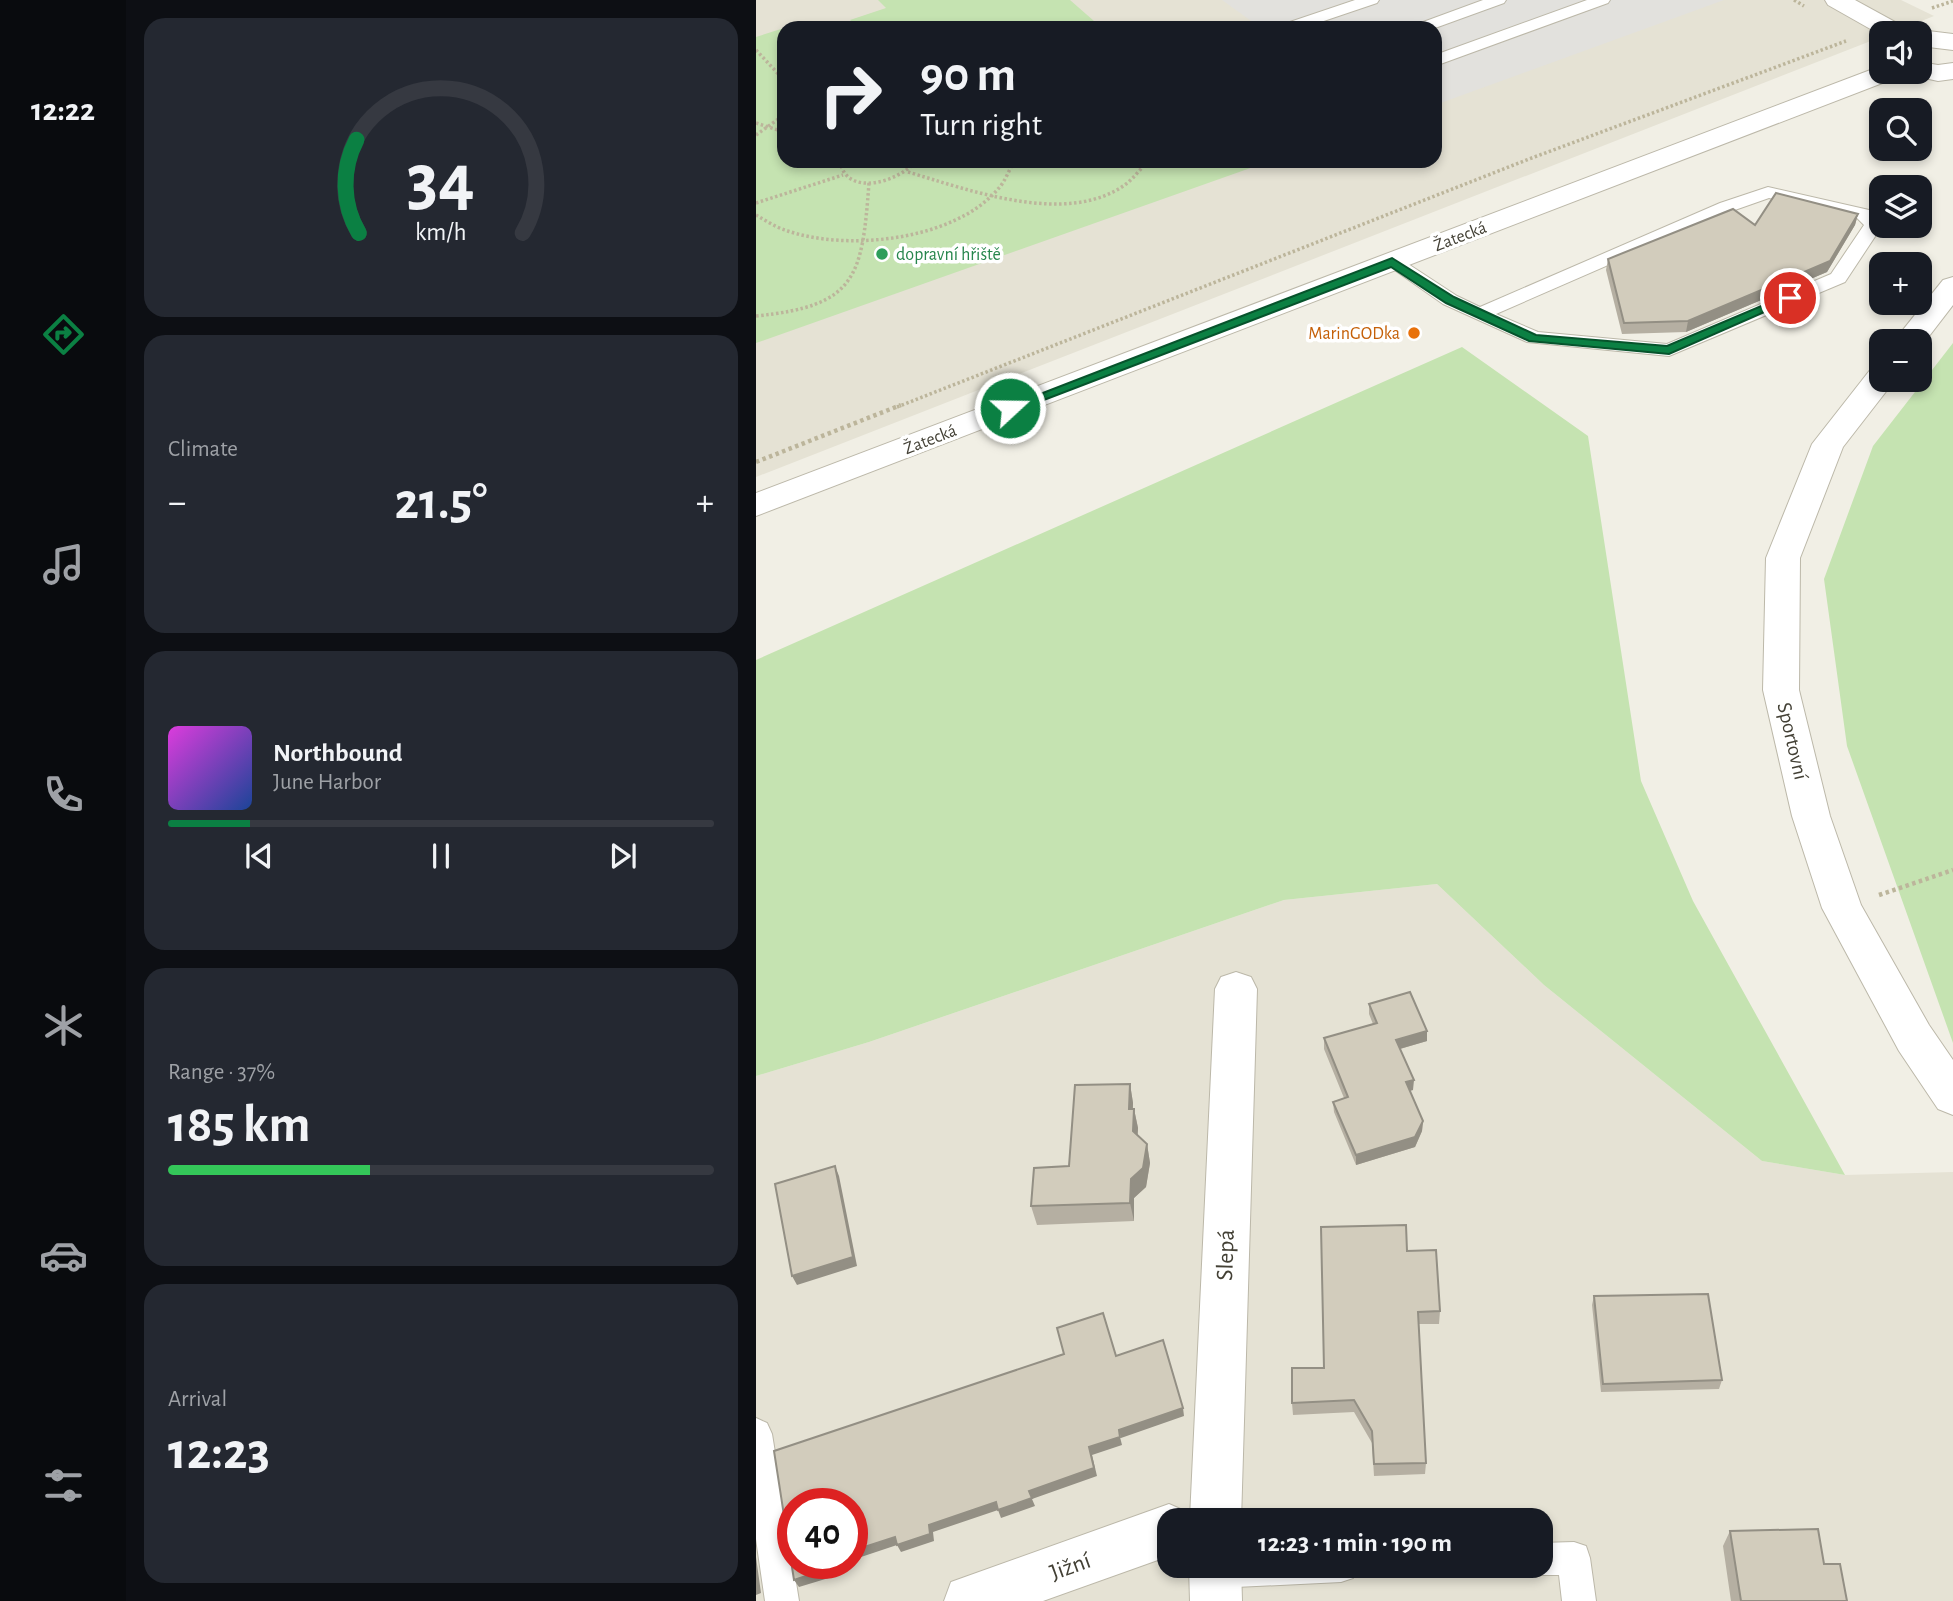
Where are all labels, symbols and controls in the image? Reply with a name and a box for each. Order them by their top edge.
map controls [1869,21,1932,392]
button: sound [1869,21,1932,84]
icon: right [805,49,896,140]
text: 90 m [920,51,1016,100]
text: 12:22 [31,94,95,126]
button: search [1869,98,1932,161]
text: Turn right [920,109,1042,141]
text: 34 [407,146,475,219]
button: layers [1869,175,1932,238]
street label: Žatecká [1431,216,1489,255]
text: km/h [415,220,467,245]
marker: dopravní hřiště [874,246,890,262]
place label: dopravní hřiště [896,246,1001,264]
button: + [1869,252,1932,315]
pin [1760,268,1820,328]
icon: arrive [1771,279,1809,317]
icon: directions [39,310,88,359]
place label: MarinGODka [1308,325,1400,343]
marker: MarinGODka [1406,325,1422,341]
button: − [1869,329,1932,392]
position arrow [973,371,1047,445]
street label: Žatecká [901,419,959,458]
text: Climate [168,438,238,461]
text: 21.5° [395,476,487,528]
text: − [168,484,186,522]
text: + [696,484,714,522]
icon: music [39,540,88,589]
street label: Sportovní [1773,700,1812,783]
text: Northbound [273,740,402,766]
icon: phone [39,770,88,819]
text: June Harbor [273,771,381,794]
icon: previous [240,837,278,875]
icon: pause [422,837,460,875]
icon: next [604,837,642,875]
icon: climate [39,1001,88,1050]
text: Range · 37% [168,1061,275,1084]
text: 185 km [168,1099,310,1151]
street label: Slepá [1213,1229,1239,1281]
icon: car [39,1231,88,1280]
text: Arrival [168,1388,227,1411]
text: 12:23 [168,1426,270,1478]
icon: filters [39,1461,88,1510]
speed limit sign: 40 [777,1488,868,1579]
text: 12:23 · 1 min · 190 m [1258,1530,1452,1556]
street label: Jižní [1047,1549,1094,1585]

